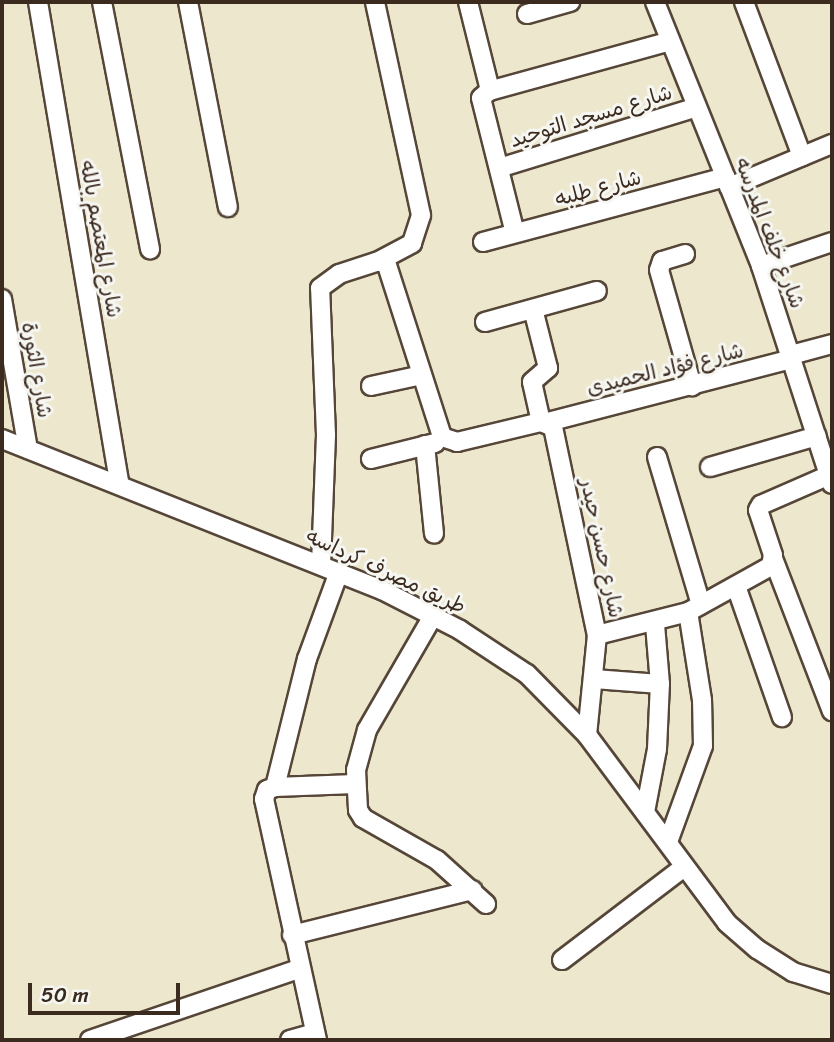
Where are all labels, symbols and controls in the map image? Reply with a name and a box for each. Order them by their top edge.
street label: شارع مسجد التوحيد [507,79,675,153]
street label: شارع خلف المدرسه [730,154,810,312]
street label: شارع المعتصم بالله [75,158,127,320]
street label: شارع طلبه [552,164,644,212]
street label: شارع الثورة [16,320,58,420]
street label: شارع فؤاد الحميدى [584,337,746,401]
street label: شارع حسن حيدر [575,476,629,620]
street label: طريق مصرف كرداسه [302,523,470,619]
scale bar [32,968,184,1012]
text: 50 m [41,976,89,1014]

